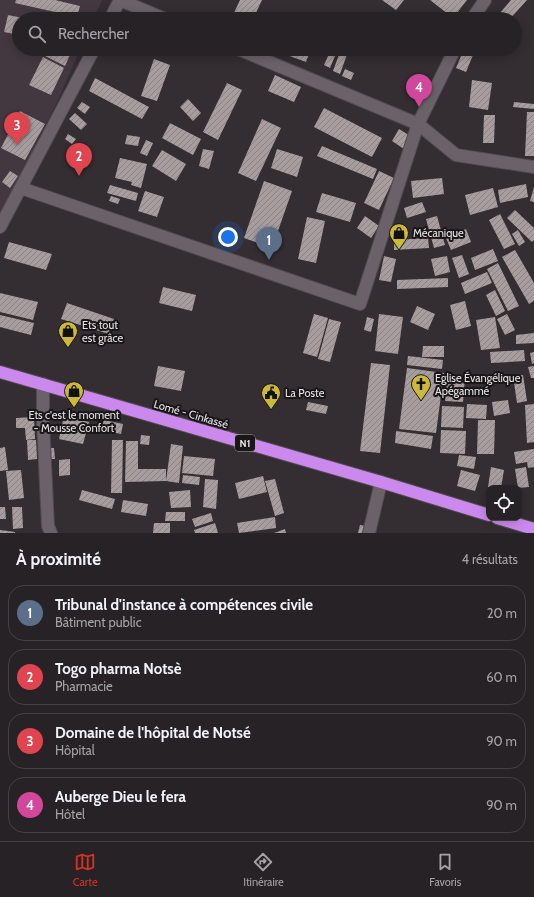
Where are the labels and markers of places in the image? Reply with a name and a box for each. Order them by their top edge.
pin: 4 [406,74,432,107]
pin: 3 [4,112,30,145]
pin: 2 [66,143,92,176]
shop icon: Mécanique [388,222,410,250]
place label: Mécanique [413,226,464,240]
pin: 1 [256,227,282,260]
place label: Ets tout est grâce [82,318,123,345]
shop icon: Ets tout est grâce [57,320,79,348]
place label: Eglise Évangélique Apégammé [435,371,521,398]
church icon: Eglise Évangélique Apégammé [410,373,432,401]
shop icon: Ets c'est le moment - Mousse Confort [63,380,85,408]
public building icon: La Poste [260,382,282,410]
place label: La Poste [285,386,325,400]
place label: Ets c'est le moment - Mousse Confort [28,408,120,435]

